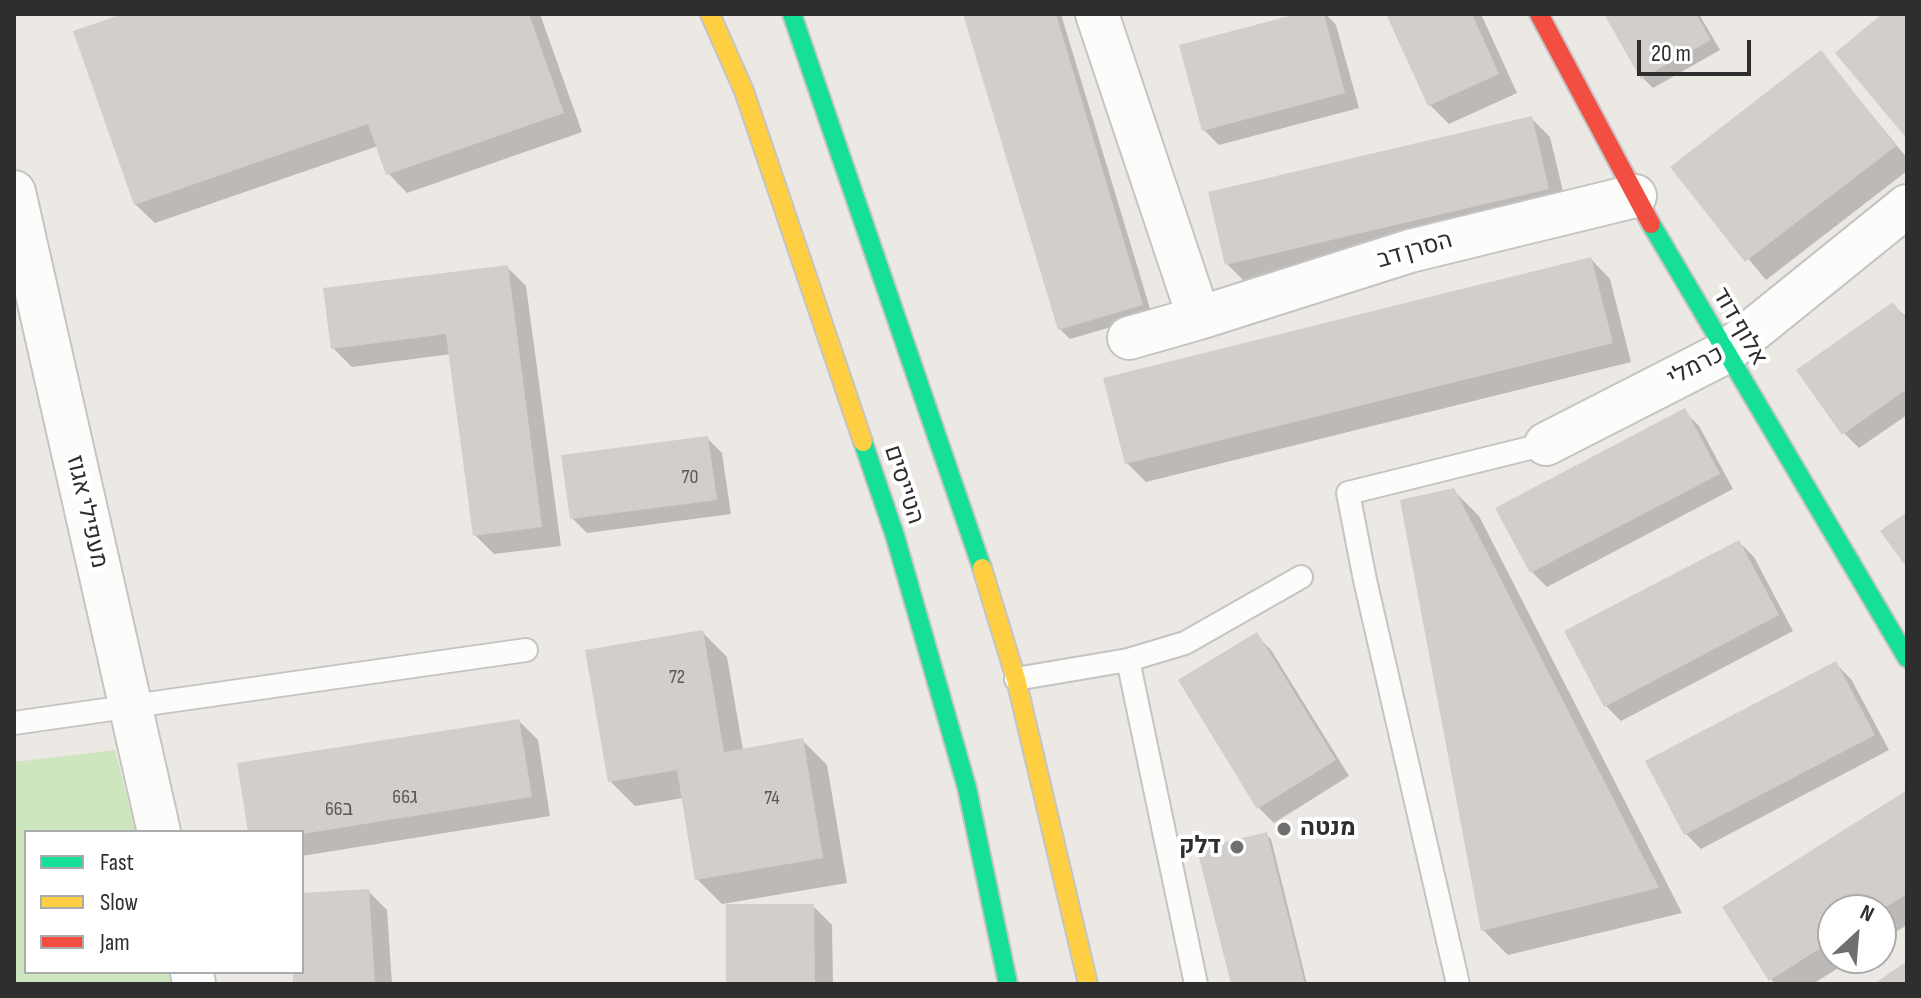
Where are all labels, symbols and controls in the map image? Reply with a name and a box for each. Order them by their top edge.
scale bar [1641,24,1755,74]
text: 20 m [1651,39,1691,68]
street label: הסרן דב [1374,227,1456,275]
street label: אלוף דוד [1705,283,1773,371]
street label: כרמלי [1663,340,1729,394]
street label: הטייסים [877,442,929,528]
street label: מעפילי אגוז [59,453,113,571]
house number: 70 [682,466,698,490]
house number: 72 [669,666,685,690]
house number: 66ג [392,786,418,810]
house number: 74 [764,787,780,811]
house number: 66ב [325,798,353,822]
place label: מנטה [1300,815,1356,843]
marker: מנטה [1275,820,1293,838]
legend [24,830,304,974]
place label: דלק [1179,833,1221,861]
marker: דלק [1228,838,1246,856]
text: Fast [100,848,134,877]
text: Slow [100,888,138,917]
north arrow [1817,894,1897,974]
text: N [1856,899,1878,928]
text: Jam [100,928,130,957]

